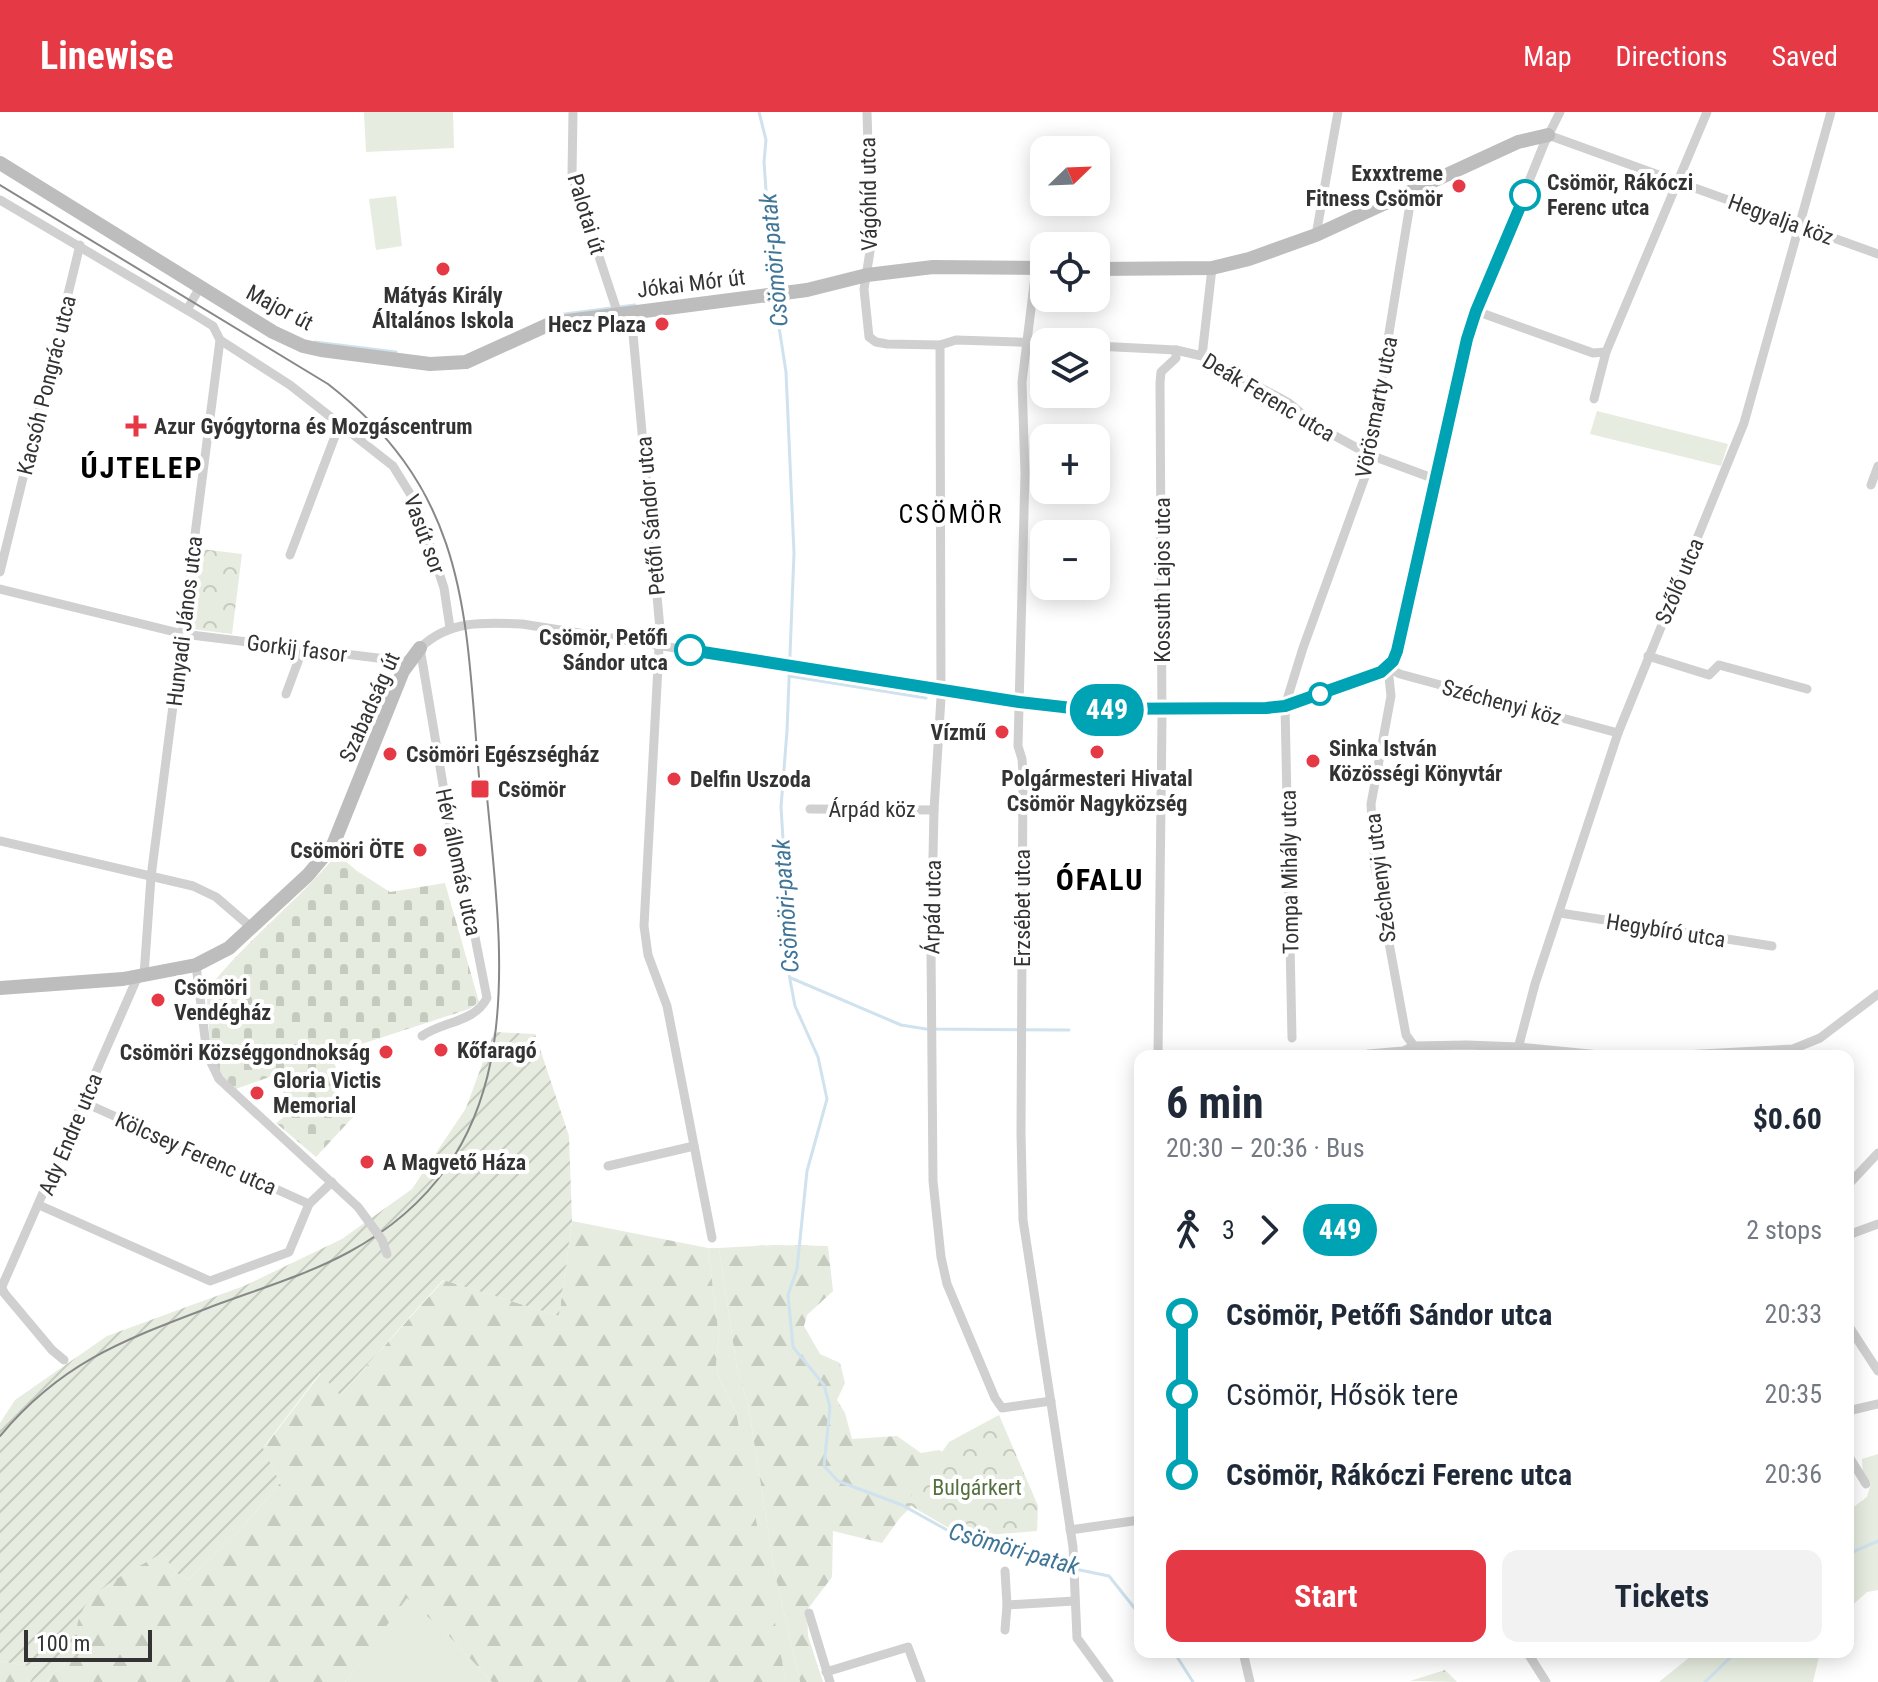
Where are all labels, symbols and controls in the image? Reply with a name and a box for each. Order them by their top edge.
text: Linewise [40,34,174,78]
text: Map [1523,40,1572,73]
text: Directions [1616,40,1727,73]
text: Saved [1771,40,1838,73]
north arrow [1030,136,1110,216]
map controls [1030,136,1110,600]
street label: Vágóhíd utca [855,137,882,251]
place label: Exxxtreme Fitness Csömör [1306,161,1443,211]
place label: Csömör, Rákóczi Ferenc utca [1547,170,1693,220]
street label: Palotai út [562,171,611,257]
marker: Exxxtreme Fitness Csömör [1450,177,1468,195]
marker: Csömör, Rákóczi Ferenc utca [1510,180,1540,210]
street label: Hegyalja köz [1725,189,1837,250]
water label: Csömöri-patak [754,191,794,328]
button: locate [1030,232,1110,312]
marker: Mátyás Király Általános Iskola [434,260,452,278]
street label: Jókai Mór út [636,264,747,303]
street label: Major út [242,279,317,335]
place label: Mátyás Király Általános Iskola [372,283,514,333]
street label: Kacsóh Pongrác utca [12,293,81,477]
place label: Hecz Plaza [548,312,646,337]
marker: Hecz Plaza [653,315,671,333]
button: layers [1030,328,1110,408]
street label: Vörösmarty utca [1351,334,1402,480]
street label: Deák Ferenc utca [1198,348,1339,447]
place label: Azur Gyógytorna és Mozgáscentrum [154,414,473,439]
marker: Azur Gyógytorna és Mozgáscentrum [125,415,147,437]
button: + [1030,424,1110,504]
street label: Petőfi Sándor utca [631,435,670,597]
district label: ÚJTELEP [81,450,203,485]
street label: Vasút sor [399,491,450,577]
street label: Kossuth Lajos utca [1150,497,1175,663]
district label: CSÖMÖR [899,499,1003,529]
button: − [1030,520,1110,600]
street label: Szőlő utca [1650,534,1709,628]
street label: Hunyadi János utca [162,535,207,708]
place label: Csömör, Petőfi Sándor utca [539,625,668,675]
street label: Gorkij fasor [245,630,349,667]
marker: Csömör, Petőfi Sándor utca [675,635,705,665]
street label: Szabadság út [334,648,405,766]
street label: Széchenyi köz [1439,675,1564,730]
unlabelled marker [1309,683,1331,705]
line badge: 449 [1061,684,1153,736]
text: 449 [1086,693,1128,726]
place label: Vízmű [930,720,986,745]
marker: Vízmű [993,723,1011,741]
place label: Sinka István Közösségi Könyvtár [1329,736,1502,786]
place label: Csömöri Egészségház [406,742,600,767]
marker: Polgármesteri Hivatal Csömör Nagyközség [1088,743,1106,761]
marker: Csömöri Egészségház [381,745,399,763]
marker: Sinka István Közösségi Könyvtár [1304,752,1322,770]
place label: Polgármesteri Hivatal Csömör Nagyközség [1001,766,1193,816]
place label: Delfin Uszoda [690,767,811,792]
marker: Delfin Uszoda [665,770,683,788]
place label: Csömör [498,777,566,802]
marker: Csömör [469,778,491,800]
street label: Hév állomás utca [431,786,486,938]
street label: Tompa Mihály utca [1276,790,1303,954]
street label: Árpád köz [828,797,916,822]
street label: Széchenyi utca [1360,812,1401,944]
place label: Csömöri ÖTE [290,838,404,863]
water label: Csömöri-patak [767,838,805,974]
marker: Csömöri ÖTE [411,841,429,859]
street label: Erzsébet utca [1010,849,1035,967]
street label: Árpád utca [919,860,946,955]
district label: ÓFALU [1056,862,1144,897]
street label: Hegybíró utca [1604,909,1727,952]
place label: Csömöri Vendégház [174,975,271,1025]
marker: Csömöri Vendégház [149,991,167,1009]
place label: Kőfaragó [457,1038,537,1063]
place label: Csömöri Községgondnokság [120,1040,370,1065]
marker: Kőfaragó [432,1041,450,1059]
marker: Csömöri Községgondnokság [377,1043,395,1061]
place label: Gloria Victis Memorial [273,1068,381,1118]
street label: Ady Endre utca [34,1069,107,1199]
text: 6 min [1166,1077,1264,1129]
marker: Gloria Victis Memorial [248,1084,266,1102]
text: $0.60 [1753,1101,1822,1136]
street label: Kölcsey Ferenc utca [111,1107,280,1200]
text: 20:30 – 20:36 · Bus [1166,1133,1365,1163]
place label: A Magvető Háza [383,1150,526,1175]
marker: A Magvető Háza [358,1153,376,1171]
icon: walk [1166,1208,1210,1252]
icon: forward [1247,1208,1291,1252]
text: 449 [1319,1213,1361,1246]
text: 3 [1222,1215,1235,1245]
text: 2 stops [1746,1215,1822,1245]
text: Csömör, Petőfi Sándor utca [1226,1297,1552,1332]
text: 20:33 [1765,1299,1822,1329]
text: Csömör, Hősök tere [1226,1377,1458,1412]
text: 20:35 [1765,1379,1822,1409]
text: Csömör, Rákóczi Ferenc utca [1226,1457,1572,1492]
text: 20:36 [1765,1459,1822,1489]
park label: Bulgárkert [932,1475,1022,1500]
water label: Csömöri-patak [946,1517,1083,1581]
button: Start [1166,1550,1486,1642]
button: Tickets [1502,1550,1822,1642]
scale bar [24,1626,152,1662]
text: 100 m [36,1631,90,1656]

